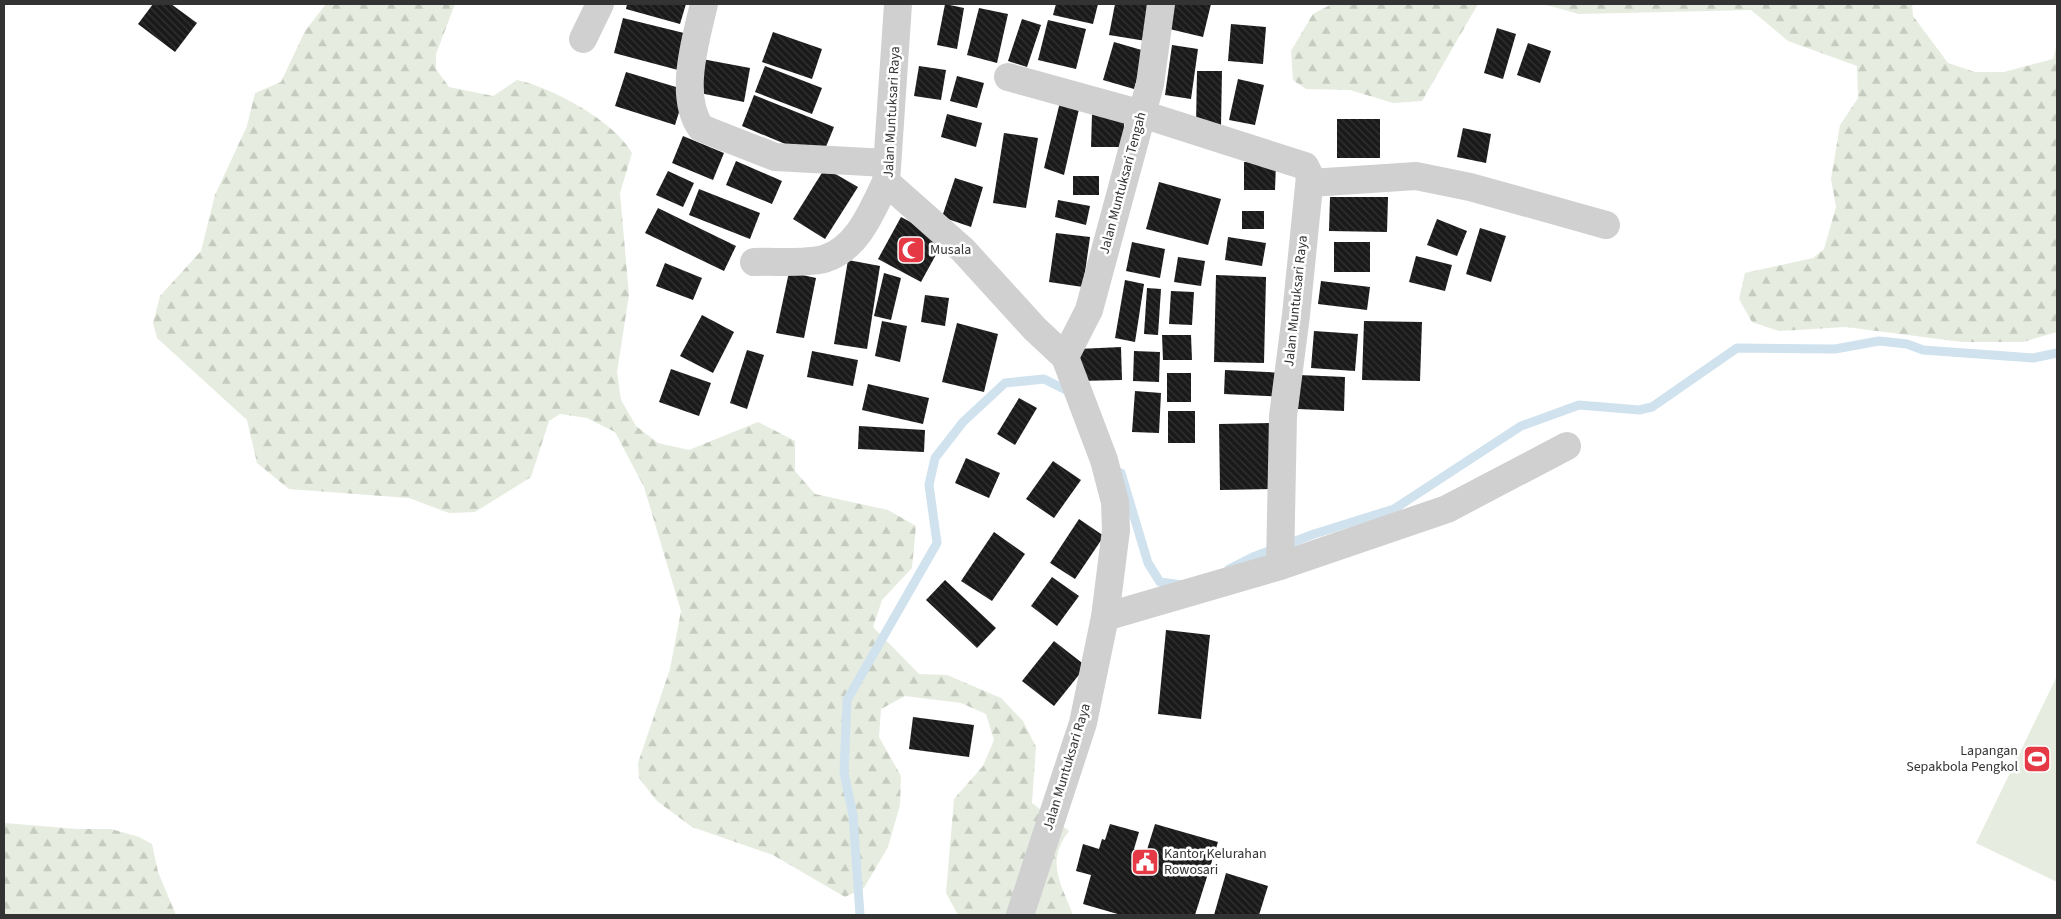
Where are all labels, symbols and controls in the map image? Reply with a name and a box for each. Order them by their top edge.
street label: Jalan Muntuksari Raya [879,46,905,178]
street label: Jalan Muntuksari Tengah [1094,110,1152,256]
street label: Jalan Muntuksari Raya [1279,234,1313,368]
mosque icon: Musala [896,235,926,265]
place label: Musala [930,240,971,260]
street label: Jalan Muntuksari Raya [1038,701,1096,833]
place label: Lapangan Sepakbola Pengkol [1906,741,2018,777]
sports icon: Lapangan Sepakbola Pengkol [2022,744,2052,774]
place label: Kantor Kelurahan Rowosari [1164,844,1267,880]
public building icon: Kantor Kelurahan Rowosari [1130,847,1160,877]

